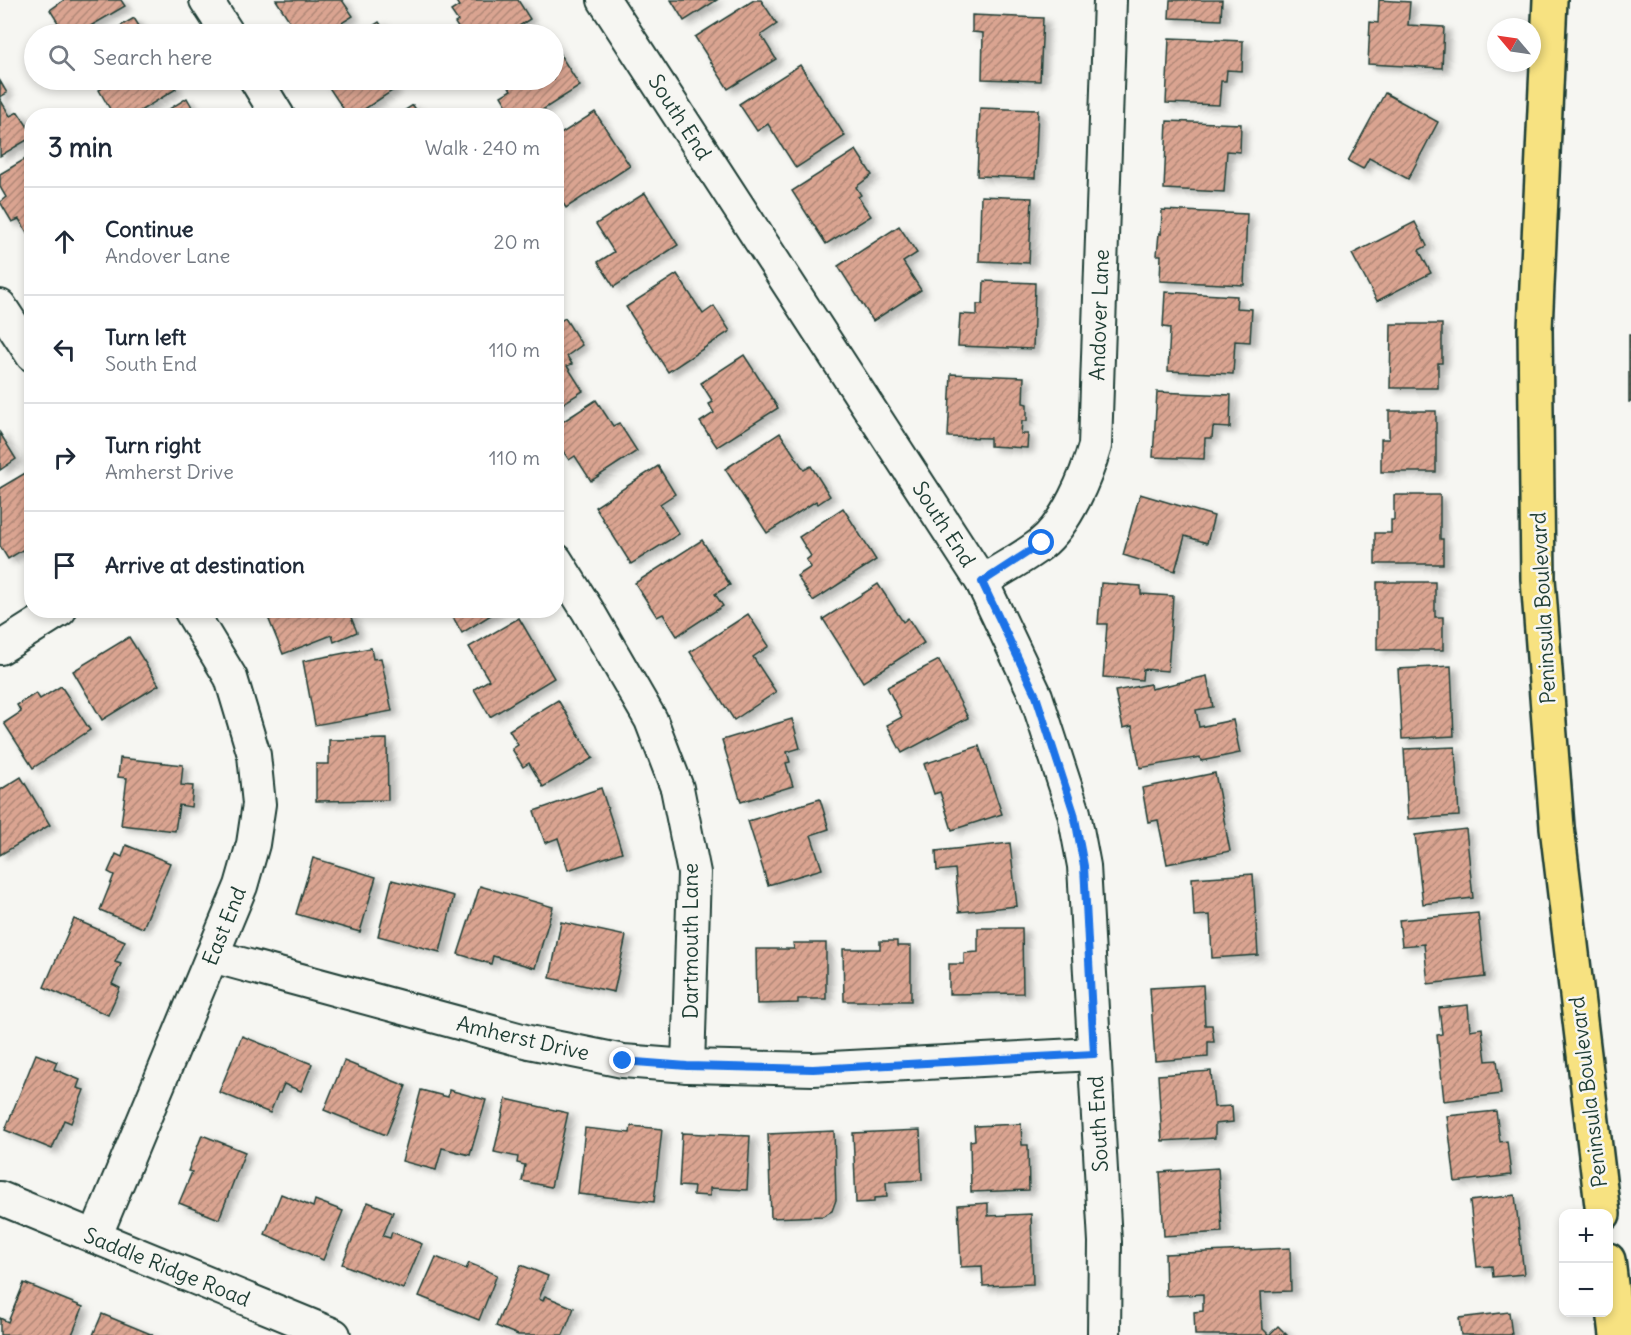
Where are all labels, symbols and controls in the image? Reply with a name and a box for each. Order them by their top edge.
north arrow [1487,18,1541,72]
search box [24,24,564,90]
icon: search [45,41,78,74]
text: Search here [93,43,212,71]
street label: South End [642,69,718,165]
text: 3 min [48,131,113,164]
text: Walk · 240 m [425,135,540,160]
text: Continue [105,215,194,243]
icon: ahead [48,225,81,258]
text: 20 m [494,229,540,254]
text: Andover Lane [105,243,230,268]
street label: Andover Lane [1083,249,1115,381]
text: Turn left [105,323,186,351]
icon: left [48,333,81,366]
text: 110 m [489,337,540,362]
text: South End [105,351,197,376]
text: Turn right [105,431,201,459]
icon: right [48,441,81,474]
text: 110 m [489,445,540,470]
text: Amherst Drive [105,459,234,484]
street label: South End [906,476,982,572]
street label: Peninsula Boulevard [1524,511,1562,705]
route start [1028,529,1054,555]
icon: arrive [48,549,81,582]
text: Arrive at destination [105,551,305,579]
street label: Dartmouth Lane [677,863,704,1019]
street label: East End [196,883,252,969]
street label: Peninsula Boulevard [1563,995,1613,1189]
street label: Amherst Drive [454,1010,592,1066]
route end [609,1047,635,1073]
street label: South End [1082,1075,1114,1173]
map controls [1559,1209,1613,1317]
button: + [1559,1209,1613,1263]
street label: Saddle Ridge Road [80,1221,254,1313]
button: − [1559,1263,1613,1317]

